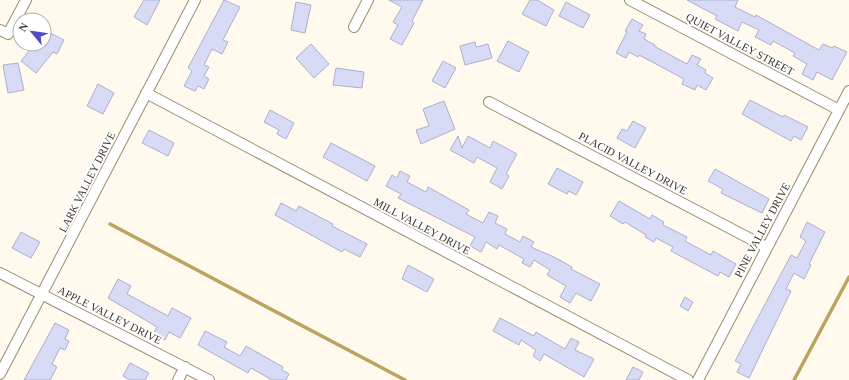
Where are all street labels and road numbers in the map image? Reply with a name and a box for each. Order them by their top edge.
street label: QUIET VALLEY STREET [684,10,796,78]
street label: PLACID VALLEY DRIVE [577,129,689,197]
street label: LARK VALLEY DRIVE [56,130,118,234]
street label: PINE VALLEY DRIVE [732,180,792,279]
street label: MILL VALLEY DRIVE [372,195,473,257]
street label: APPLE VALLEY DRIVE [56,284,164,347]

